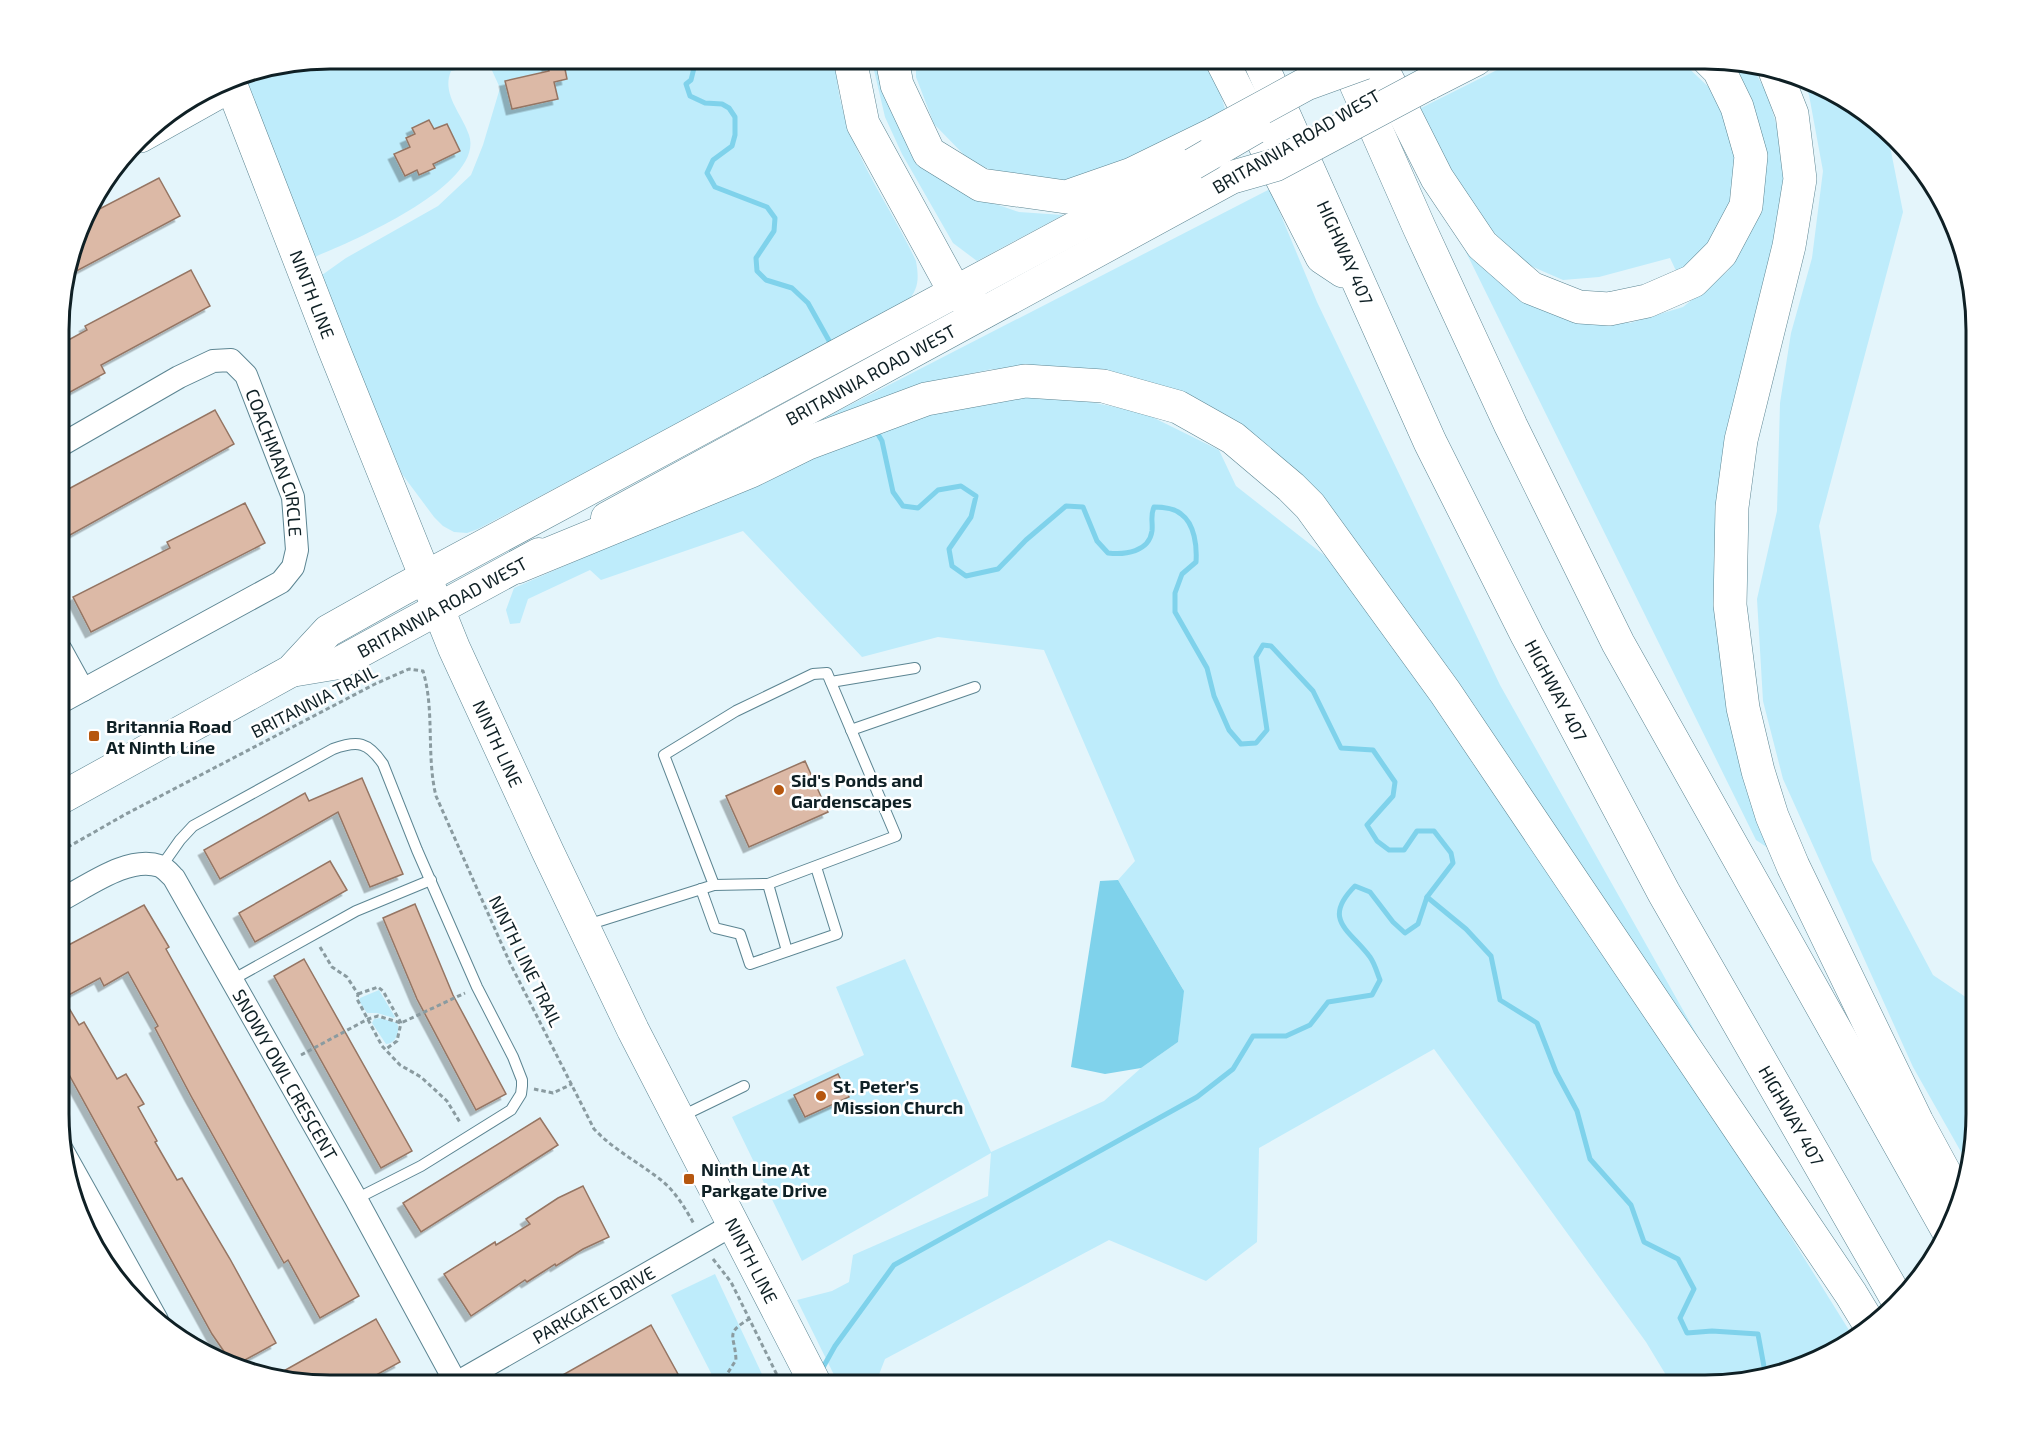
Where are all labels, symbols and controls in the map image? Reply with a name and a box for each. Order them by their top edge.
street label: BRITANNIA ROAD WEST [1208,84,1384,198]
street label: HIGHWAY 407 [1313,197,1378,308]
street label: NINTH LINE [285,247,340,342]
street label: BRITANNIA ROAD WEST [782,319,960,430]
street label: COACHMAN CIRCLE [241,386,307,537]
street label: BRITANNIA ROAD WEST [353,551,531,662]
street label: HIGHWAY 407 [1520,636,1592,745]
street label: BRITANNIA TRAIL [247,660,381,742]
street label: NINTH LINE [468,696,528,790]
place label: Britannia Road At Ninth Line [106,715,232,758]
marker: Britannia Road At Ninth Line [87,729,101,743]
place label: Sid's Ponds and Gardenscapes [791,769,923,812]
marker: Sid's Ponds and Gardenscapes [772,783,786,797]
street label: NINTH LINE TRAIL [485,892,567,1030]
street label: SNOWY OWL CRESCENT [228,985,343,1164]
street label: HIGHWAY 407 [1754,1061,1829,1169]
place label: St. Peter’s Mission Church [833,1075,963,1118]
marker: St. Peter’s Mission Church [814,1089,828,1103]
place label: Ninth Line At Parkgate Drive [701,1158,827,1201]
marker: Ninth Line At Parkgate Drive [682,1172,696,1186]
street label: NINTH LINE [721,1214,783,1307]
street label: PARKGATE DRIVE [528,1261,659,1348]

